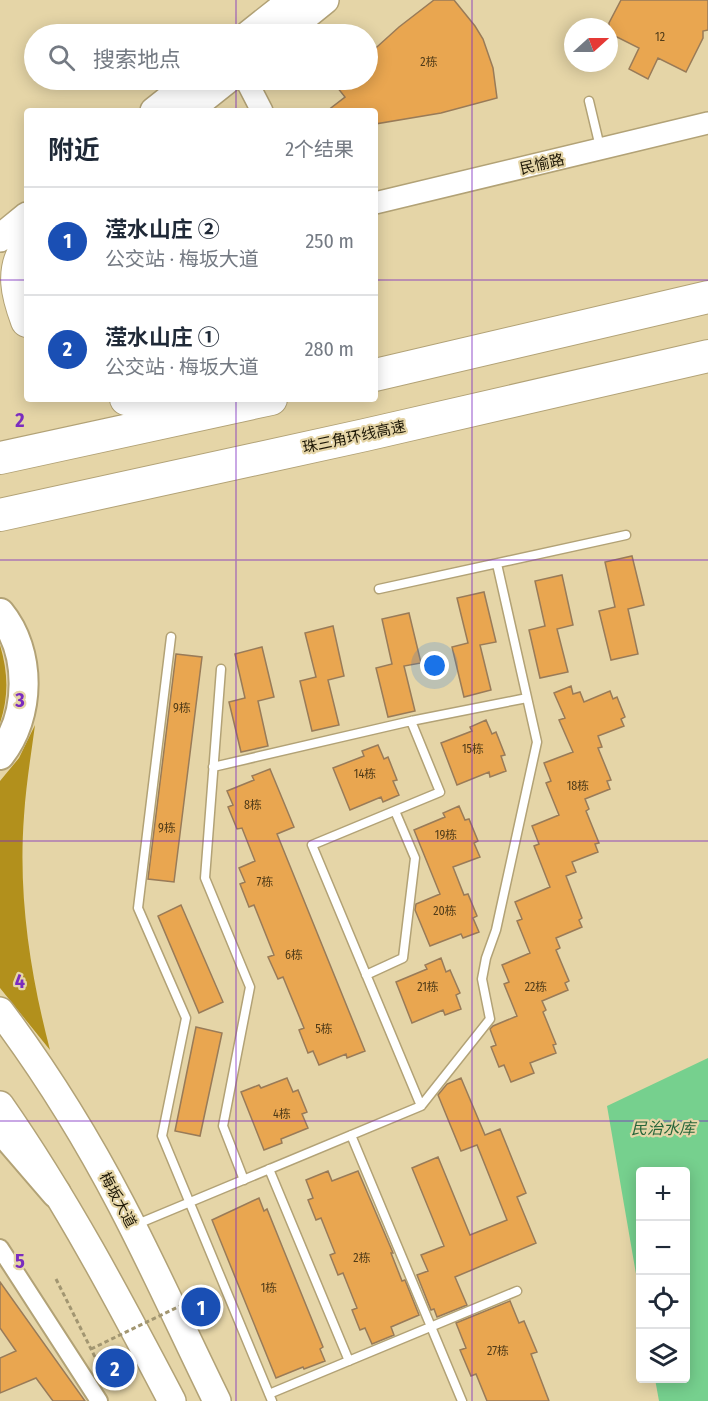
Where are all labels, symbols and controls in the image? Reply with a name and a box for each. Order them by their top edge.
north arrow [564,18,618,72]
search box [24,24,378,90]
house number: 12 [655,30,665,44]
icon: search [45,41,78,74]
text: 搜索地点 [93,46,181,73]
house number: 2栋 [420,55,438,69]
text: 附近 [48,135,100,166]
text: 2个结果 [285,137,354,161]
street label: 民愉路 [518,150,566,178]
text: 滢水山庄 ② [105,216,220,243]
text: 1 [63,229,72,253]
text: 250 m [306,229,354,253]
text: 公交站 · 梅坂大道 [105,247,259,271]
text: 滢水山庄 ① [105,324,220,351]
text: 2 [63,337,72,361]
text: 280 m [305,337,354,361]
text: 公交站 · 梅坂大道 [105,355,259,379]
text: 2 [14,408,25,432]
street label: 珠三角环线高速 [301,417,407,457]
your location [420,651,449,680]
text: 3 [14,688,25,712]
house number: 9栋 [173,701,191,715]
house number: 15栋 [462,742,484,756]
house number: 14栋 [354,767,376,781]
house number: 18栋 [567,779,589,793]
house number: 8栋 [244,798,262,812]
house number: 9栋 [158,821,176,835]
house number: 19栋 [435,828,457,842]
house number: 7栋 [257,875,273,889]
house number: 20栋 [433,904,457,918]
house number: 6栋 [285,948,303,962]
text: 4 [15,969,25,993]
house number: 21栋 [417,980,439,994]
house number: 22栋 [525,980,547,994]
house number: 5栋 [315,1022,333,1036]
house number: 4栋 [273,1107,291,1121]
water label: 民治水库 [631,1119,698,1138]
map controls [636,1167,690,1383]
button: + [636,1167,690,1221]
street label: 梅坂大道 [96,1169,140,1231]
button: − [636,1221,690,1275]
text: 5 [15,1249,25,1273]
house number: 2栋 [353,1251,371,1265]
button: locate [636,1275,690,1329]
house number: 1栋 [261,1281,277,1295]
pin: 1 [182,1284,220,1330]
button: layers [636,1329,690,1383]
house number: 27栋 [487,1344,509,1358]
pin: 2 [96,1346,134,1390]

